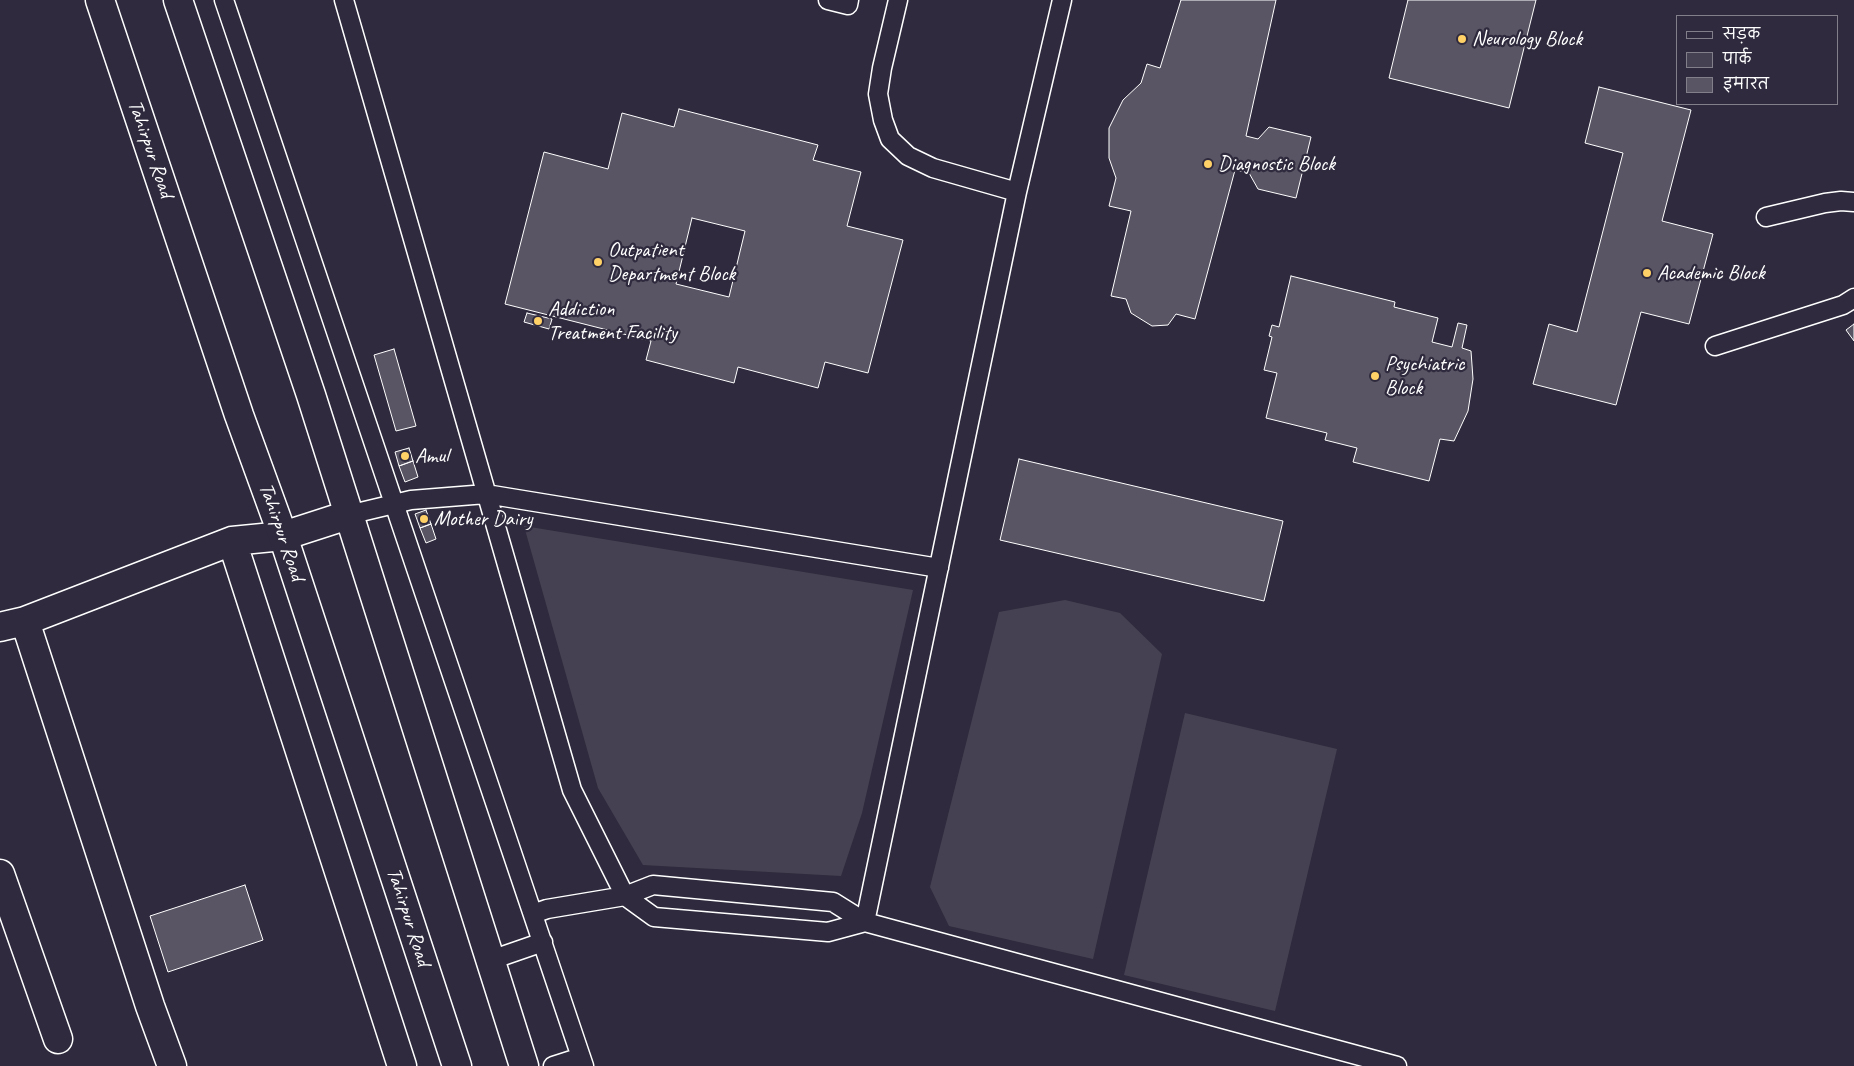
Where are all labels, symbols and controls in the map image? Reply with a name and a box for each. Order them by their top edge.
legend [1676,15,1839,105]
text: सड़क [1723,25,1760,44]
place label: Neurology Block [1472,26,1582,52]
marker: Neurology Block [1456,33,1468,45]
text: पार्क [1723,50,1751,69]
text: इमारत [1723,75,1769,94]
street label: Tahirpur Road [122,97,178,201]
place label: Diagnostic Block [1218,151,1335,177]
marker: Diagnostic Block [1202,158,1214,170]
place label: Outpatient Department Block [608,237,735,287]
marker: Outpatient Department Block [592,256,604,268]
place label: Academic Block [1657,260,1765,286]
marker: Academic Block [1641,267,1653,279]
place label: Addiction Treatment Facility [548,296,677,346]
marker: Addiction Treatment Facility [532,315,544,327]
place label: Psychiatric Block [1385,351,1464,401]
marker: Psychiatric Block [1369,370,1381,382]
place label: Amul [415,443,449,469]
marker: Amul [399,450,411,462]
street label: Tahirpur Road [253,480,309,584]
place label: Mother Dairy [434,506,532,532]
marker: Mother Dairy [418,513,430,525]
street label: Tahirpur Road [380,865,436,969]

